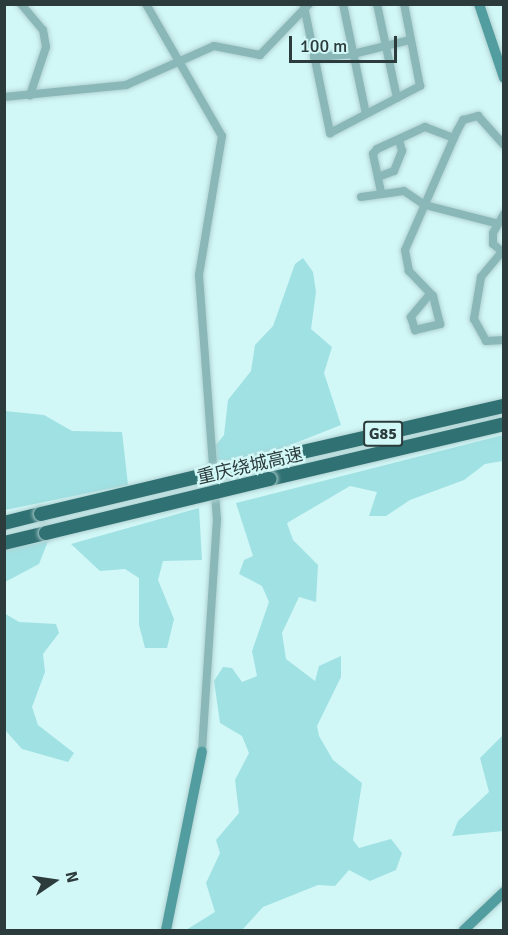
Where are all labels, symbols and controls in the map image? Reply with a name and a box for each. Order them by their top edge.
scale bar [292,24,400,62]
text: 100 m [300,35,347,57]
road number: G85 [362,421,404,447]
street label: 重庆绕城高速 [195,443,305,489]
north arrow [24,851,84,911]
text: N [61,869,83,885]

